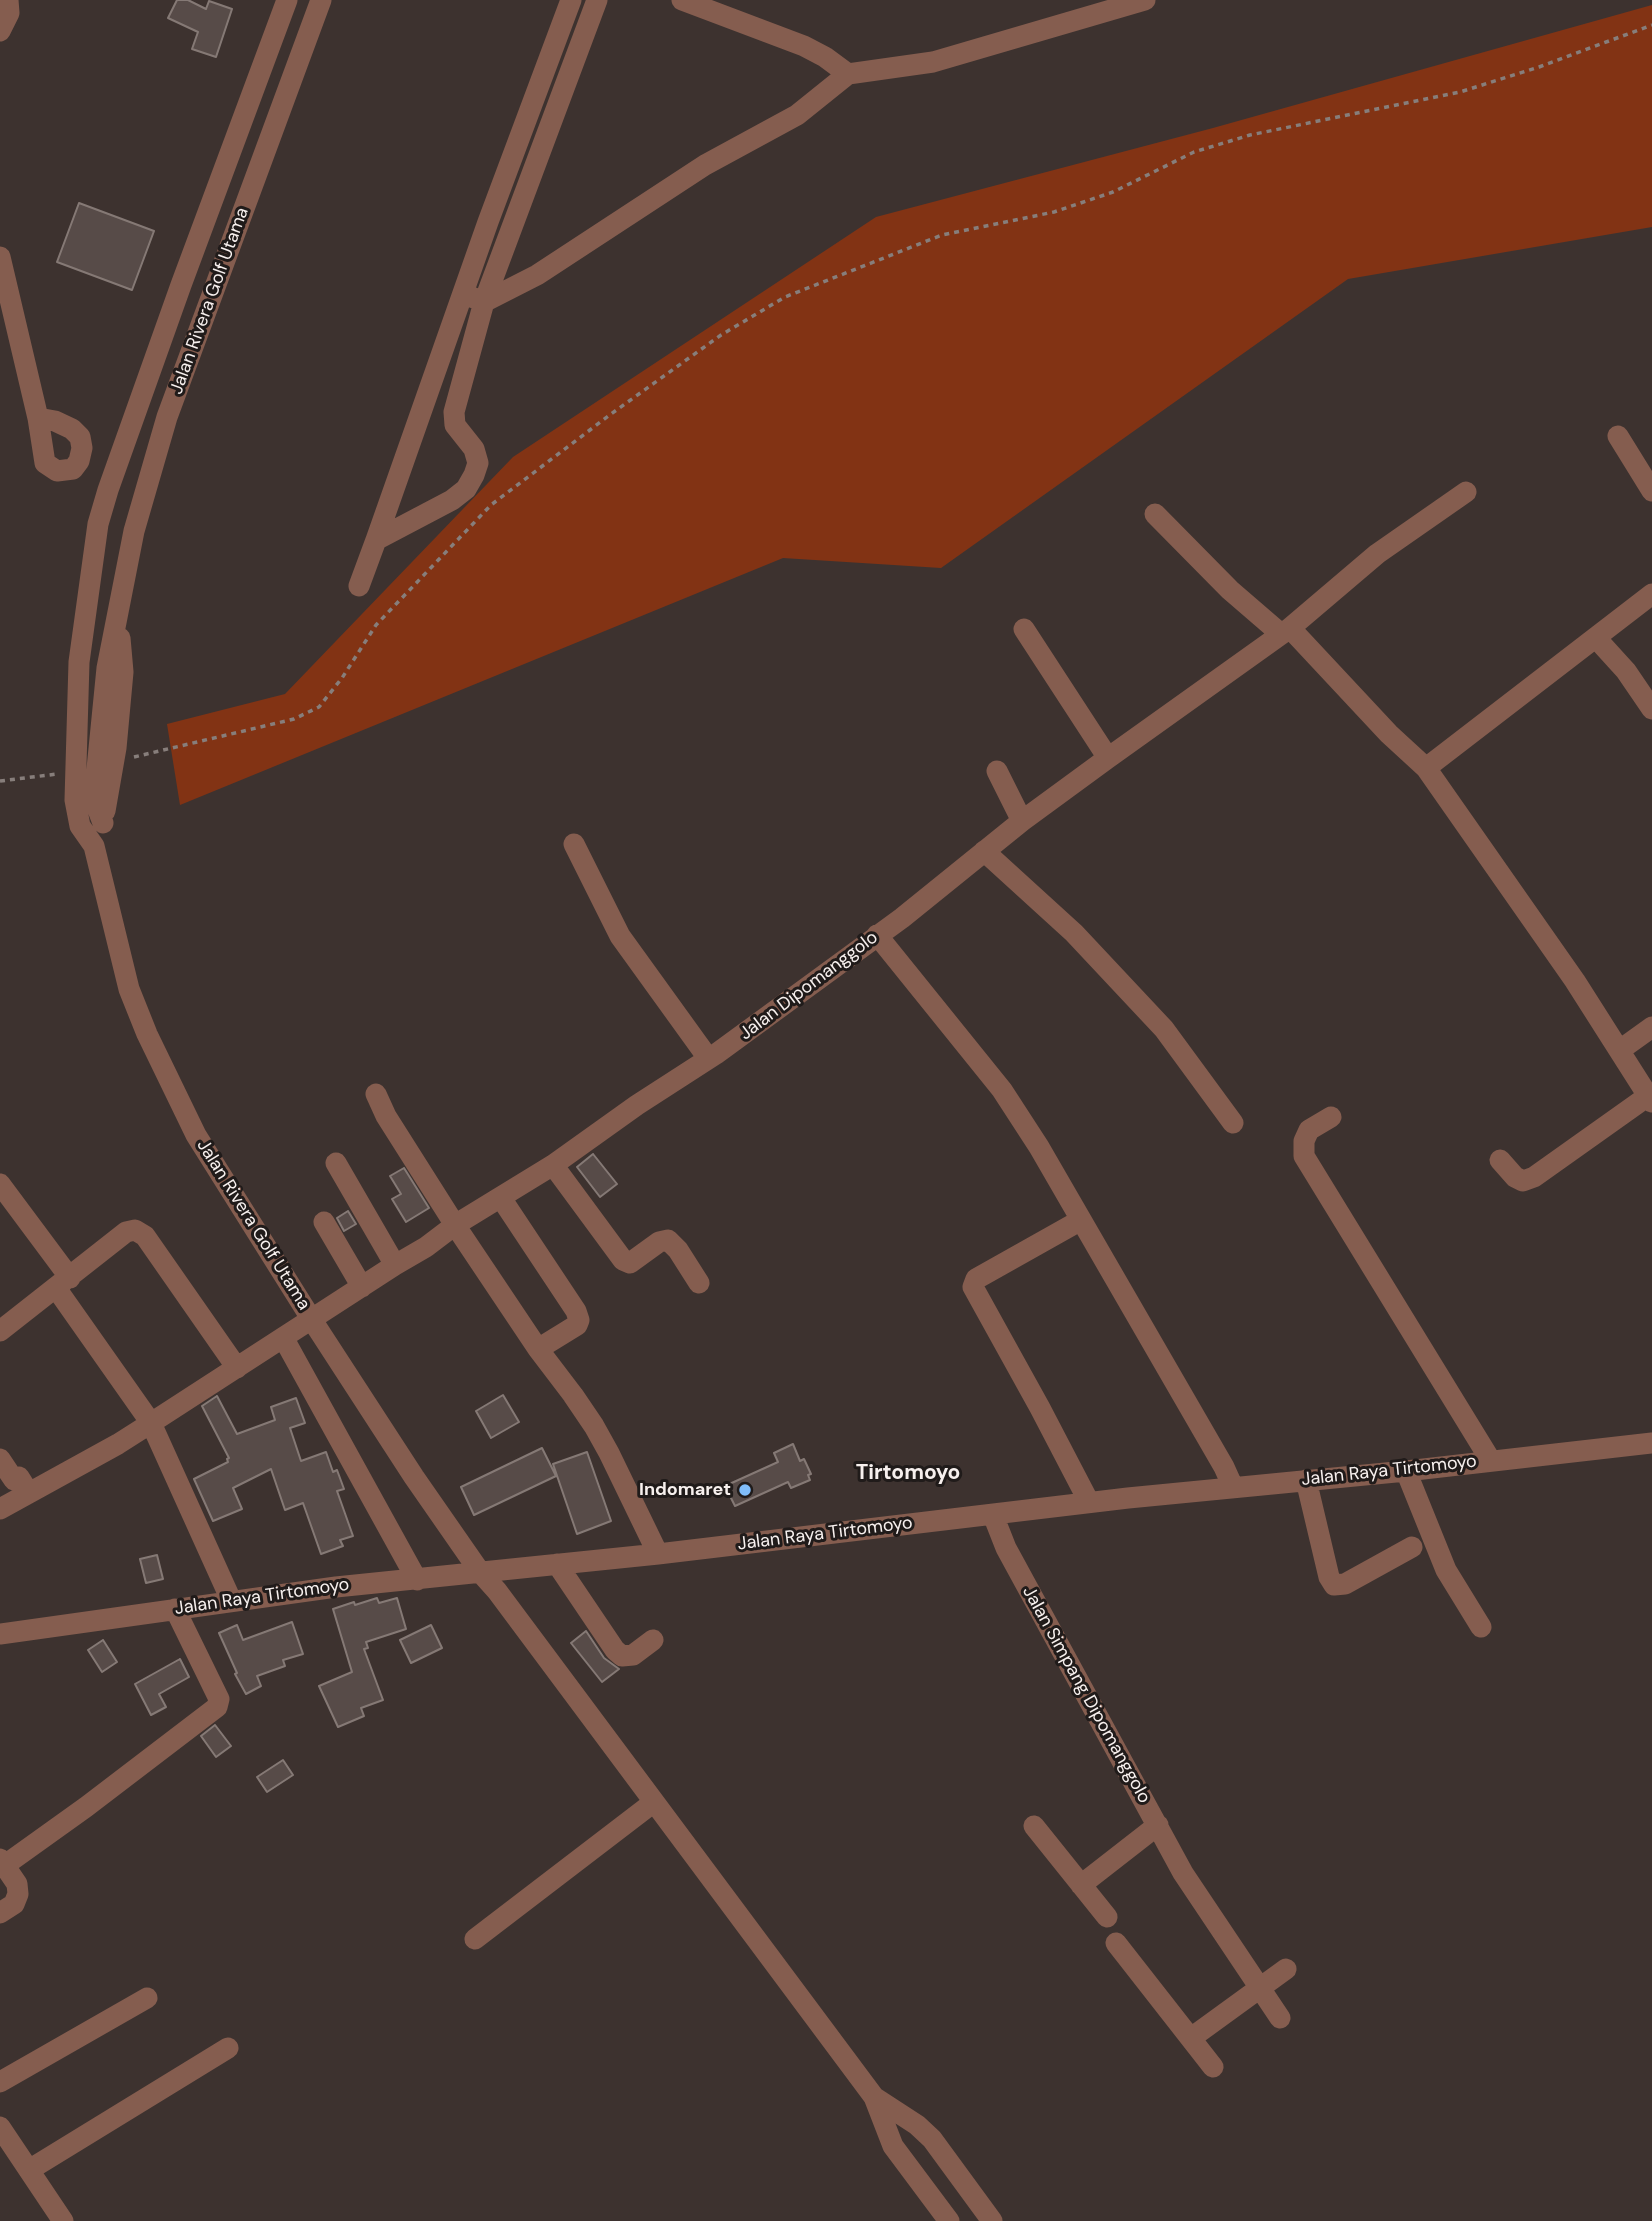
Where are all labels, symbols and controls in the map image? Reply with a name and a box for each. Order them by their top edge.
street label: Jalan Rivera Golf Utama [166,205,254,397]
street label: Jalan Dipomanggolo [736,927,882,1045]
street label: Jalan Rivera Golf Utama [192,1136,314,1314]
street label: Jalan Raya Tirtomoyo [1300,1451,1478,1491]
district label: Tirtomoyo [856,1460,960,1486]
place label: Indomaret [639,1479,731,1501]
marker: Indomaret [737,1482,753,1498]
street label: Jalan Raya Tirtomoyo [736,1513,914,1555]
street label: Jalan Raya Tirtomoyo [173,1574,351,1620]
street label: Jalan Simpang Dipomanggolo [1017,1583,1155,1807]

